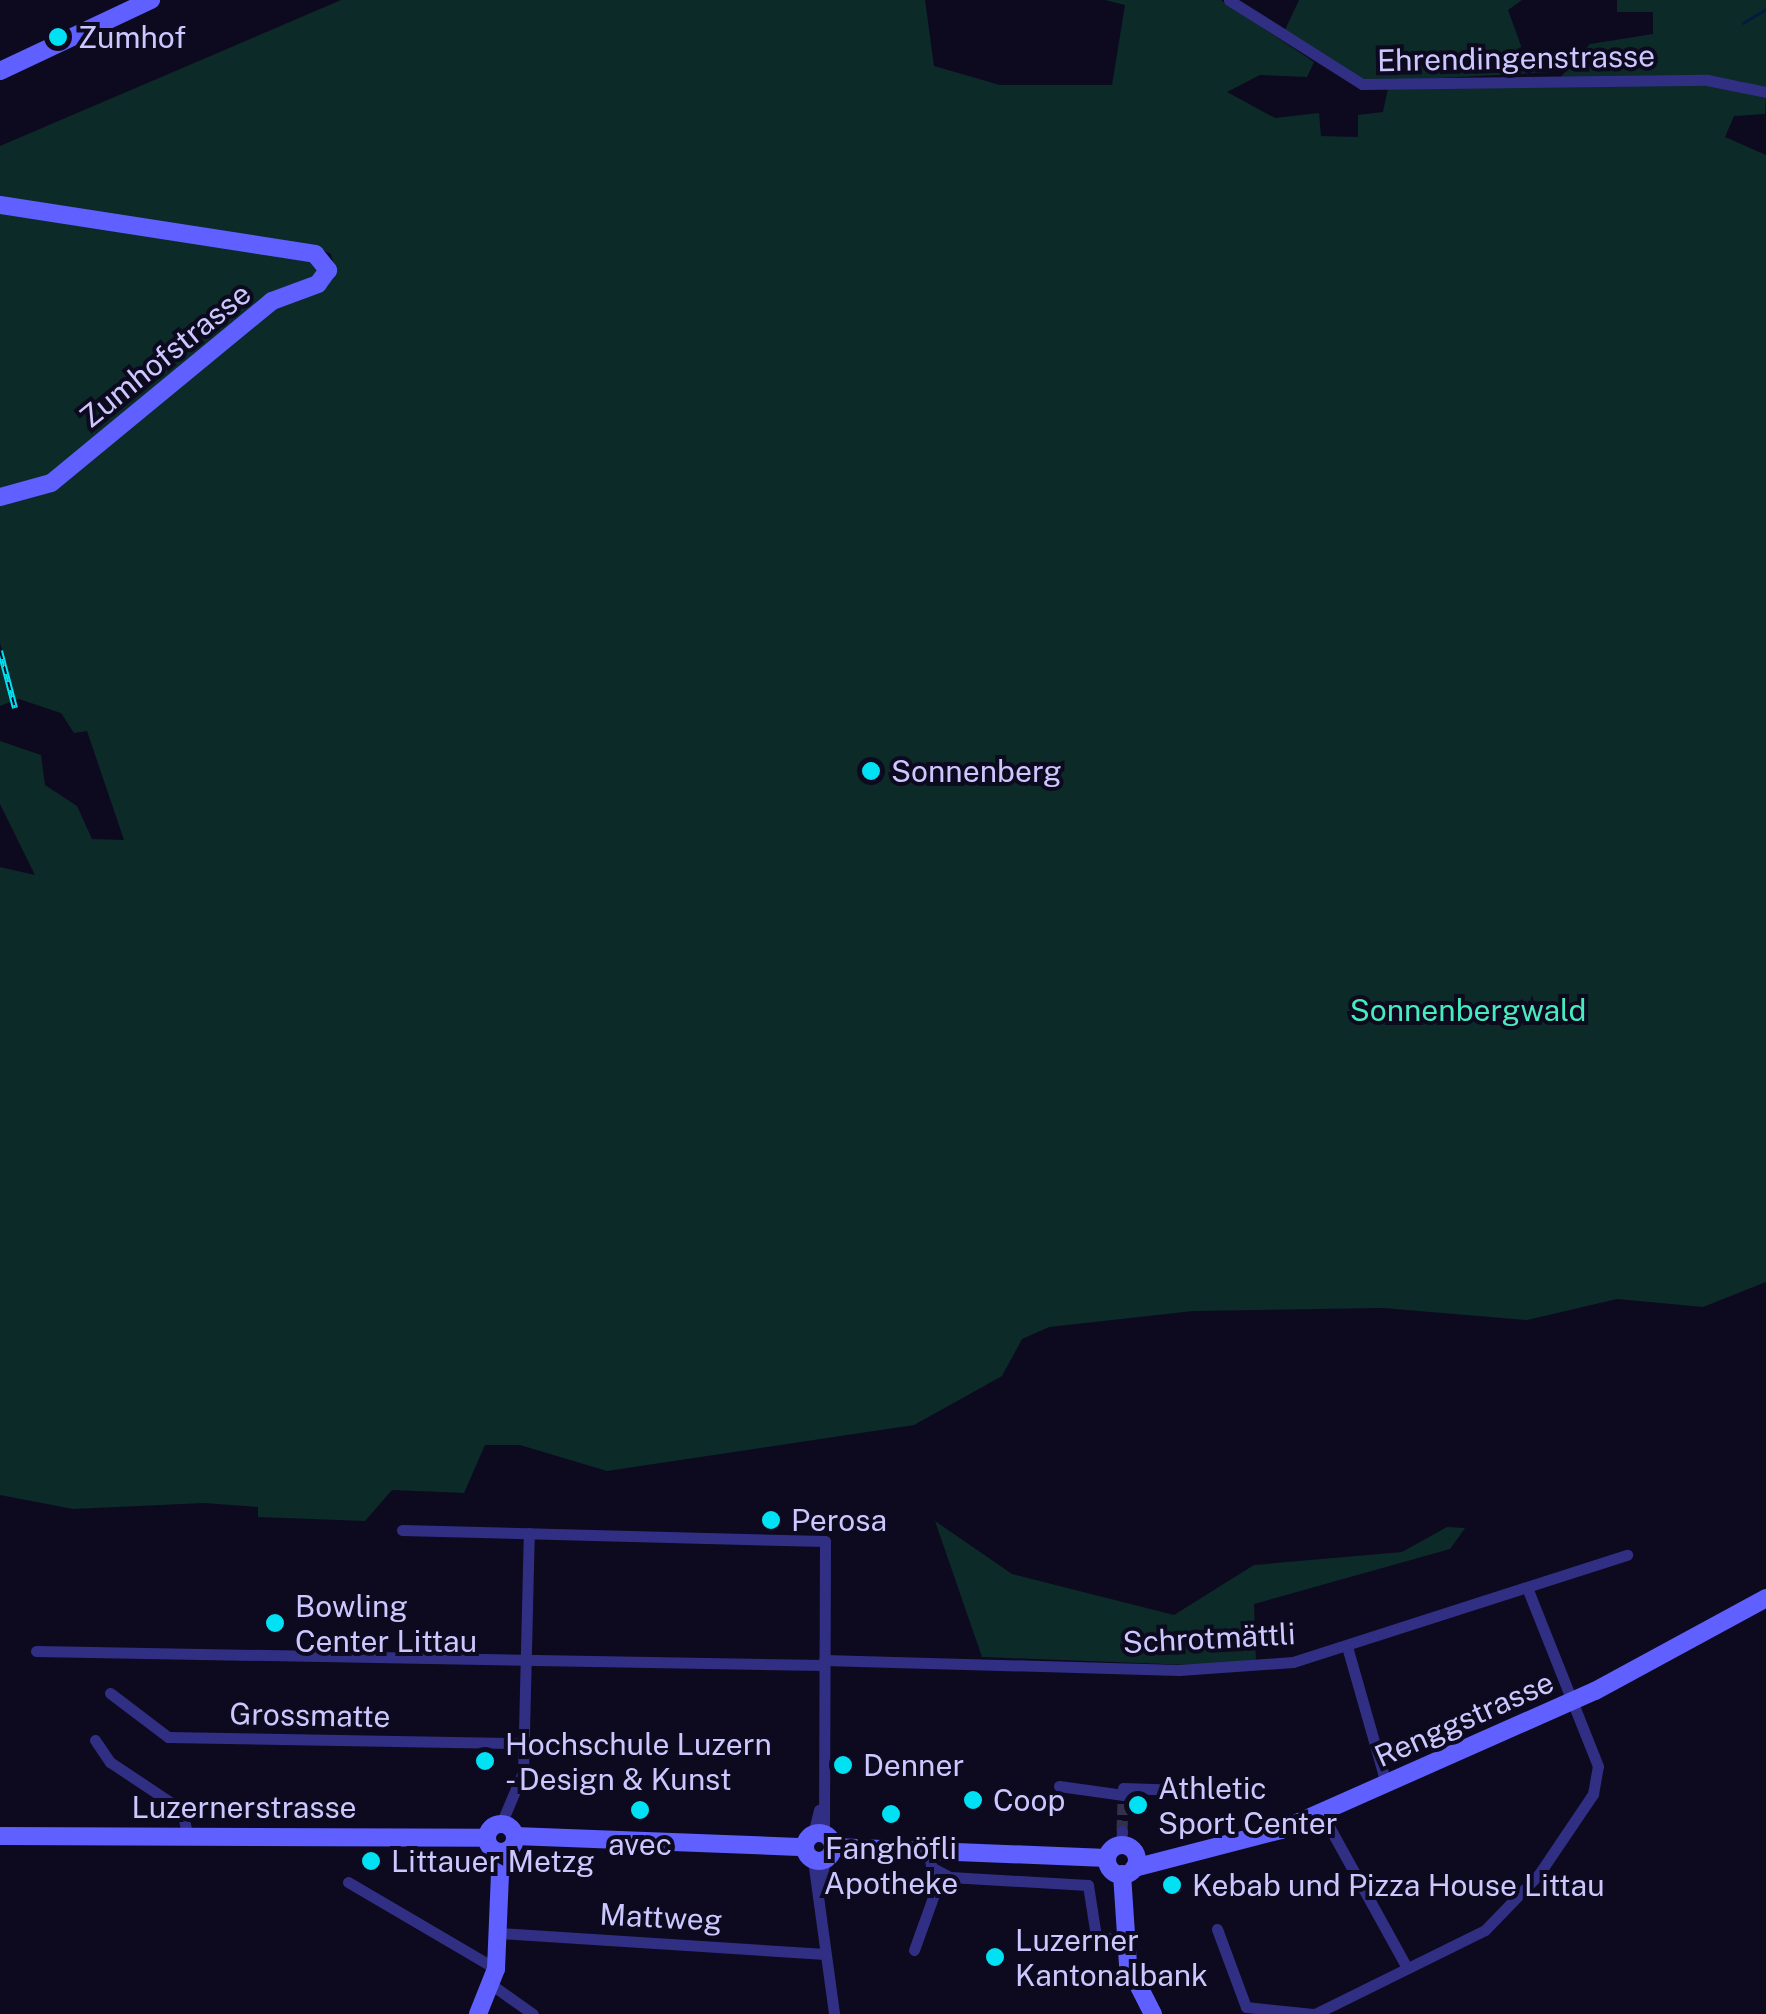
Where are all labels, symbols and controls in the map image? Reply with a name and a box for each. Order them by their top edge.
place label: Zumhof [78,19,186,55]
marker: Zumhof [47,26,69,48]
street label: Ehrendingenstrasse [1377,38,1655,78]
street label: Zumhofstrasse [72,275,258,435]
place label: Sonnenberg [891,753,1062,789]
marker: Sonnenberg [860,760,882,782]
park label: Sonnenbergwald [1350,992,1586,1028]
place label: Perosa [791,1502,887,1538]
marker: Perosa [760,1509,782,1531]
place label: Bowling Center Littau [295,1588,477,1658]
marker: Bowling Center Littau [264,1612,286,1634]
street label: Schrotmättli [1122,1615,1296,1661]
street label: Renggstrasse [1369,1664,1559,1774]
street label: Grossmatte [229,1696,391,1734]
place label: Hochschule Luzern - Design & Kunst [505,1726,772,1796]
place label: Denner [863,1747,964,1783]
marker: Hochschule Luzern - Design & Kunst [474,1750,496,1772]
marker: Denner [832,1754,854,1776]
place label: Athletic Sport Center [1158,1770,1337,1840]
place label: Coop [993,1782,1065,1818]
street label: Luzernerstrasse [131,1789,357,1825]
marker: Coop [962,1789,984,1811]
marker: Athletic Sport Center [1127,1794,1149,1816]
marker: avec [629,1799,651,1821]
marker: Fanghöfli Apotheke [880,1803,902,1825]
place label: avec [608,1826,672,1862]
place label: Fanghöfli Apotheke [824,1830,958,1900]
place label: Littauer Metzg [391,1843,595,1879]
marker: Littauer Metzg [360,1850,382,1872]
place label: Kebab und Pizza House Littau [1192,1867,1605,1903]
marker: Kebab und Pizza House Littau [1161,1874,1183,1896]
street label: Mattweg [599,1896,723,1938]
place label: Luzerner Kantonalbank [1015,1922,1208,1992]
marker: Luzerner Kantonalbank [984,1946,1006,1968]

